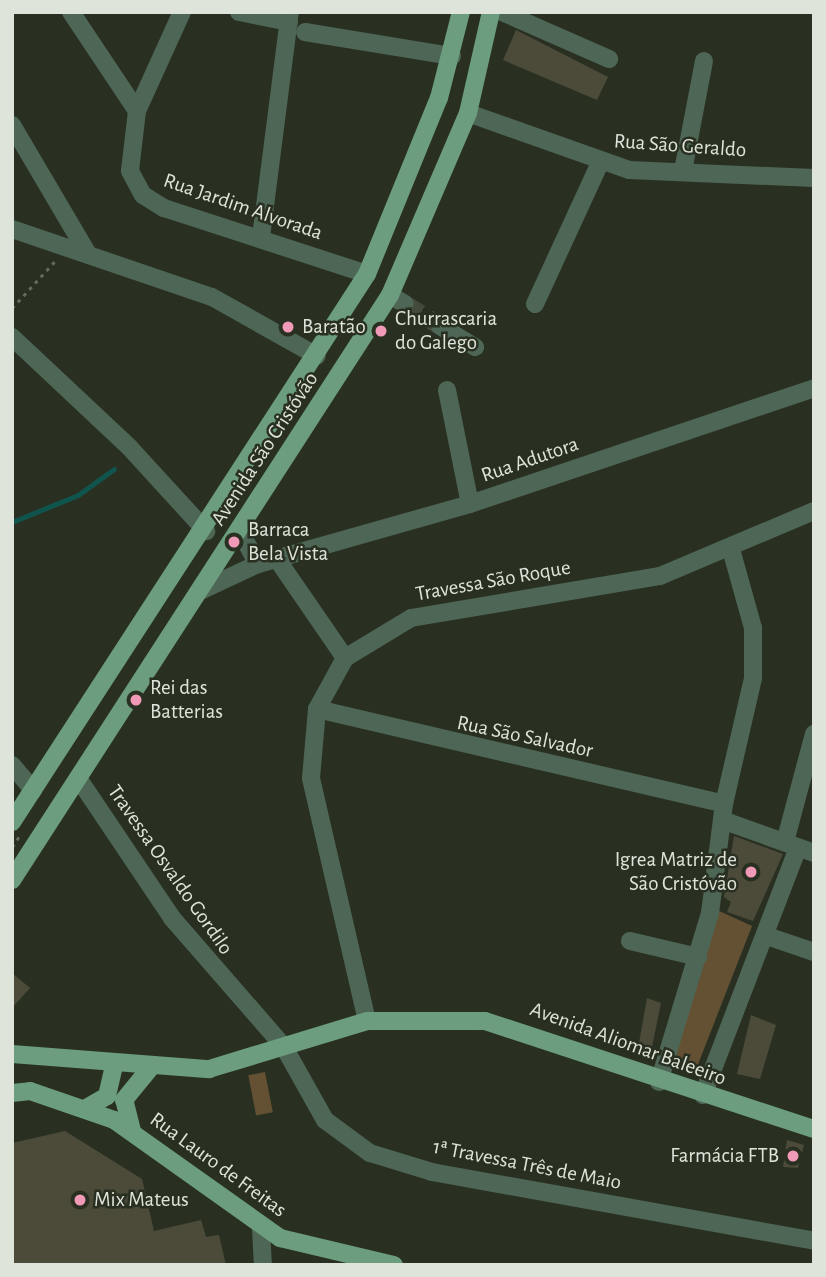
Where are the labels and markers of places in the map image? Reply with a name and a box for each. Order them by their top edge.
place label: Churrascaria do Galego [395,306,497,356]
place label: Baratão [302,314,366,340]
marker: Baratão [280,319,296,335]
marker: Churrascaria do Galego [373,323,389,339]
place label: Barraca Bela Vista [248,517,328,567]
marker: Barraca Bela Vista [226,534,242,550]
place label: Rei das Batterias [150,675,223,725]
marker: Rei das Batterias [128,692,144,708]
place label: Igrea Matriz de São Cristóvão [615,847,737,897]
marker: Igrea Matriz de São Cristóvão [743,864,759,880]
place label: Farmácia FTB [670,1143,779,1169]
marker: Farmácia FTB [785,1148,801,1164]
place label: Mix Mateus [94,1187,189,1213]
marker: Mix Mateus [72,1192,88,1208]

